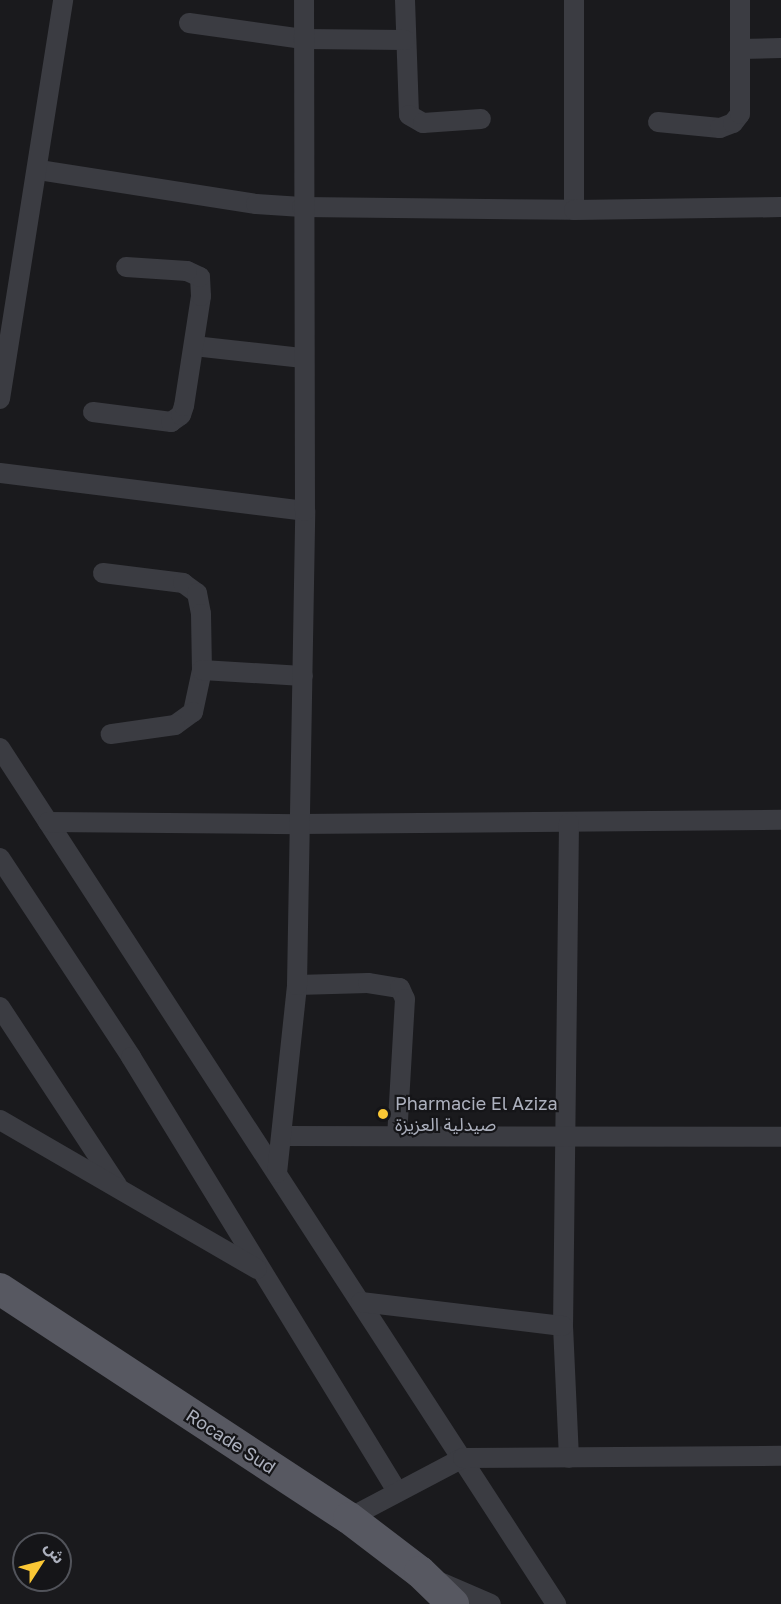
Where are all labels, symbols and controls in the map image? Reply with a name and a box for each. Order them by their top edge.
place label: Pharmacie El Aziza صيدلية العزيزة [395,1093,558,1136]
marker: Pharmacie El Aziza صيدلية العزيزة [376,1107,390,1121]
street label: Rocade Sud [182,1404,280,1478]
north arrow [12,1532,72,1592]
text: ش [40,1538,69,1567]

